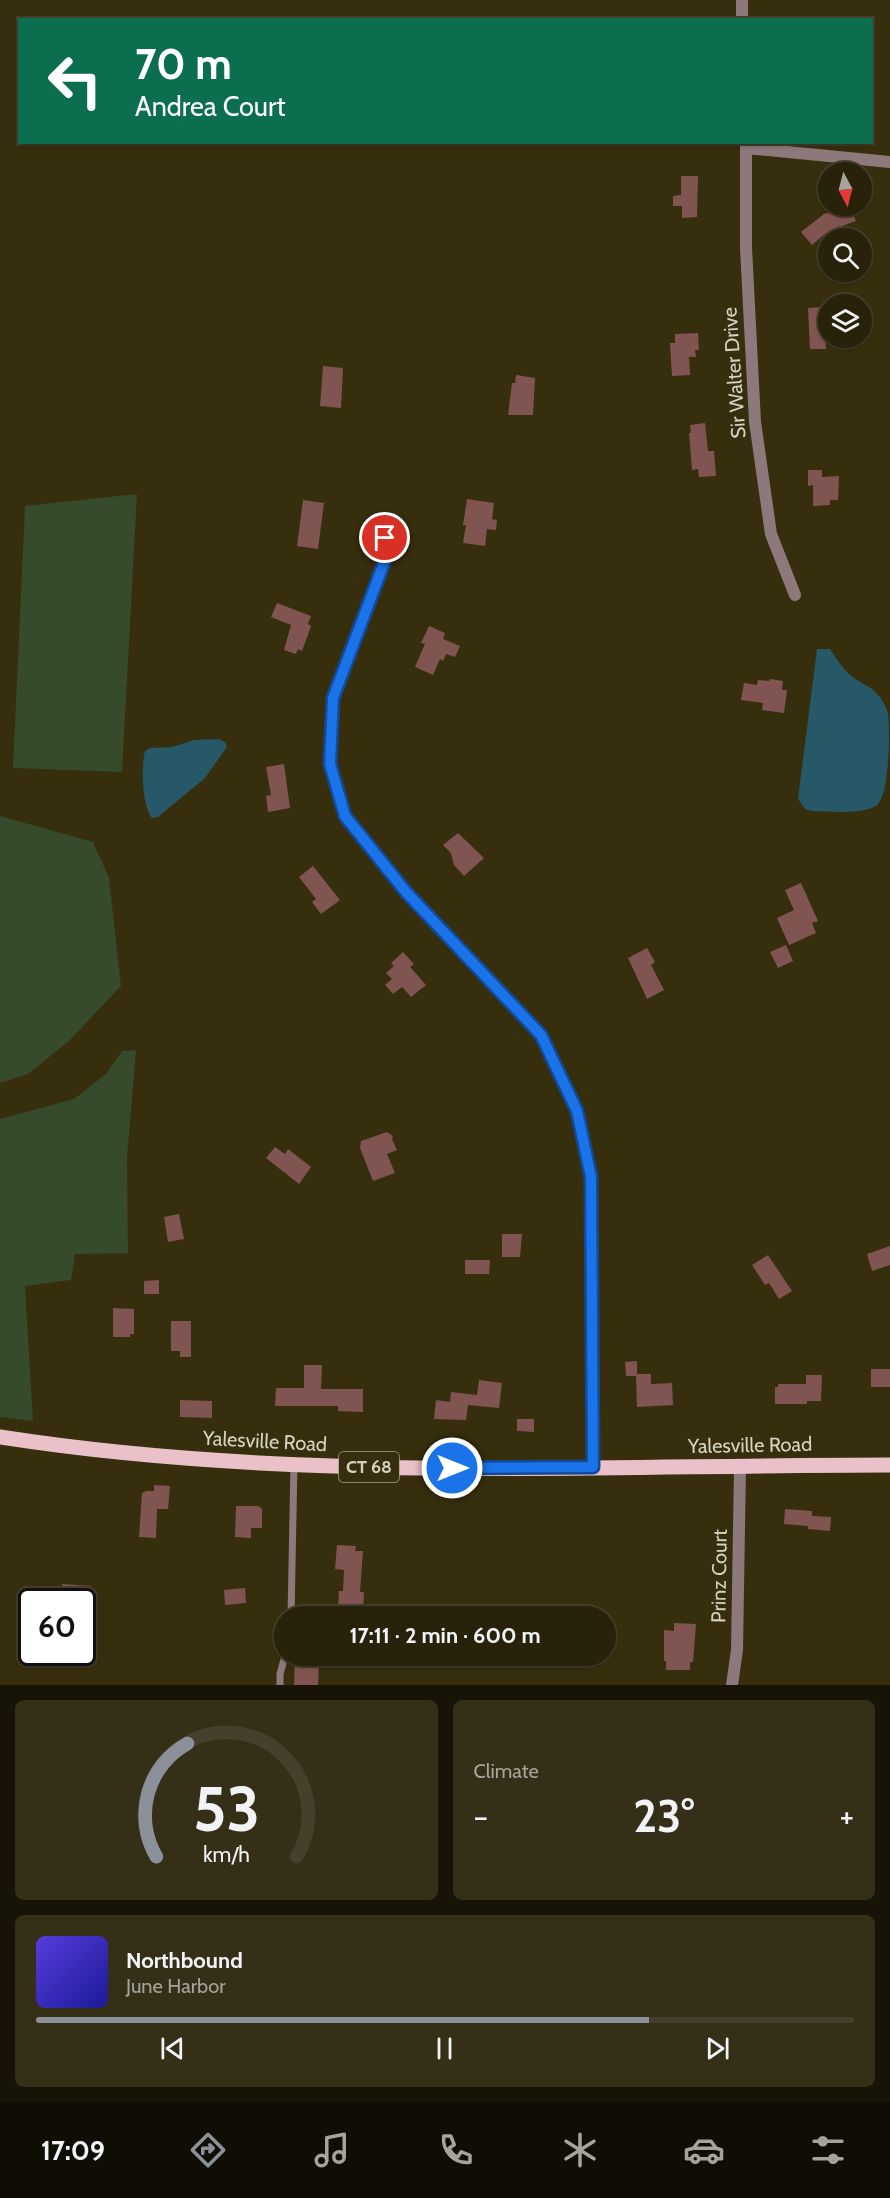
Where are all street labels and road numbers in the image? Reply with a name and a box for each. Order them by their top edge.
street label: Sir Walter Drive [717,307,751,439]
street label: Yalesville Road [201,1426,328,1456]
street label: Yalesville Road [687,1432,812,1458]
road number: CT 68 [339,1452,399,1482]
street label: Prinz Court [706,1529,732,1623]

